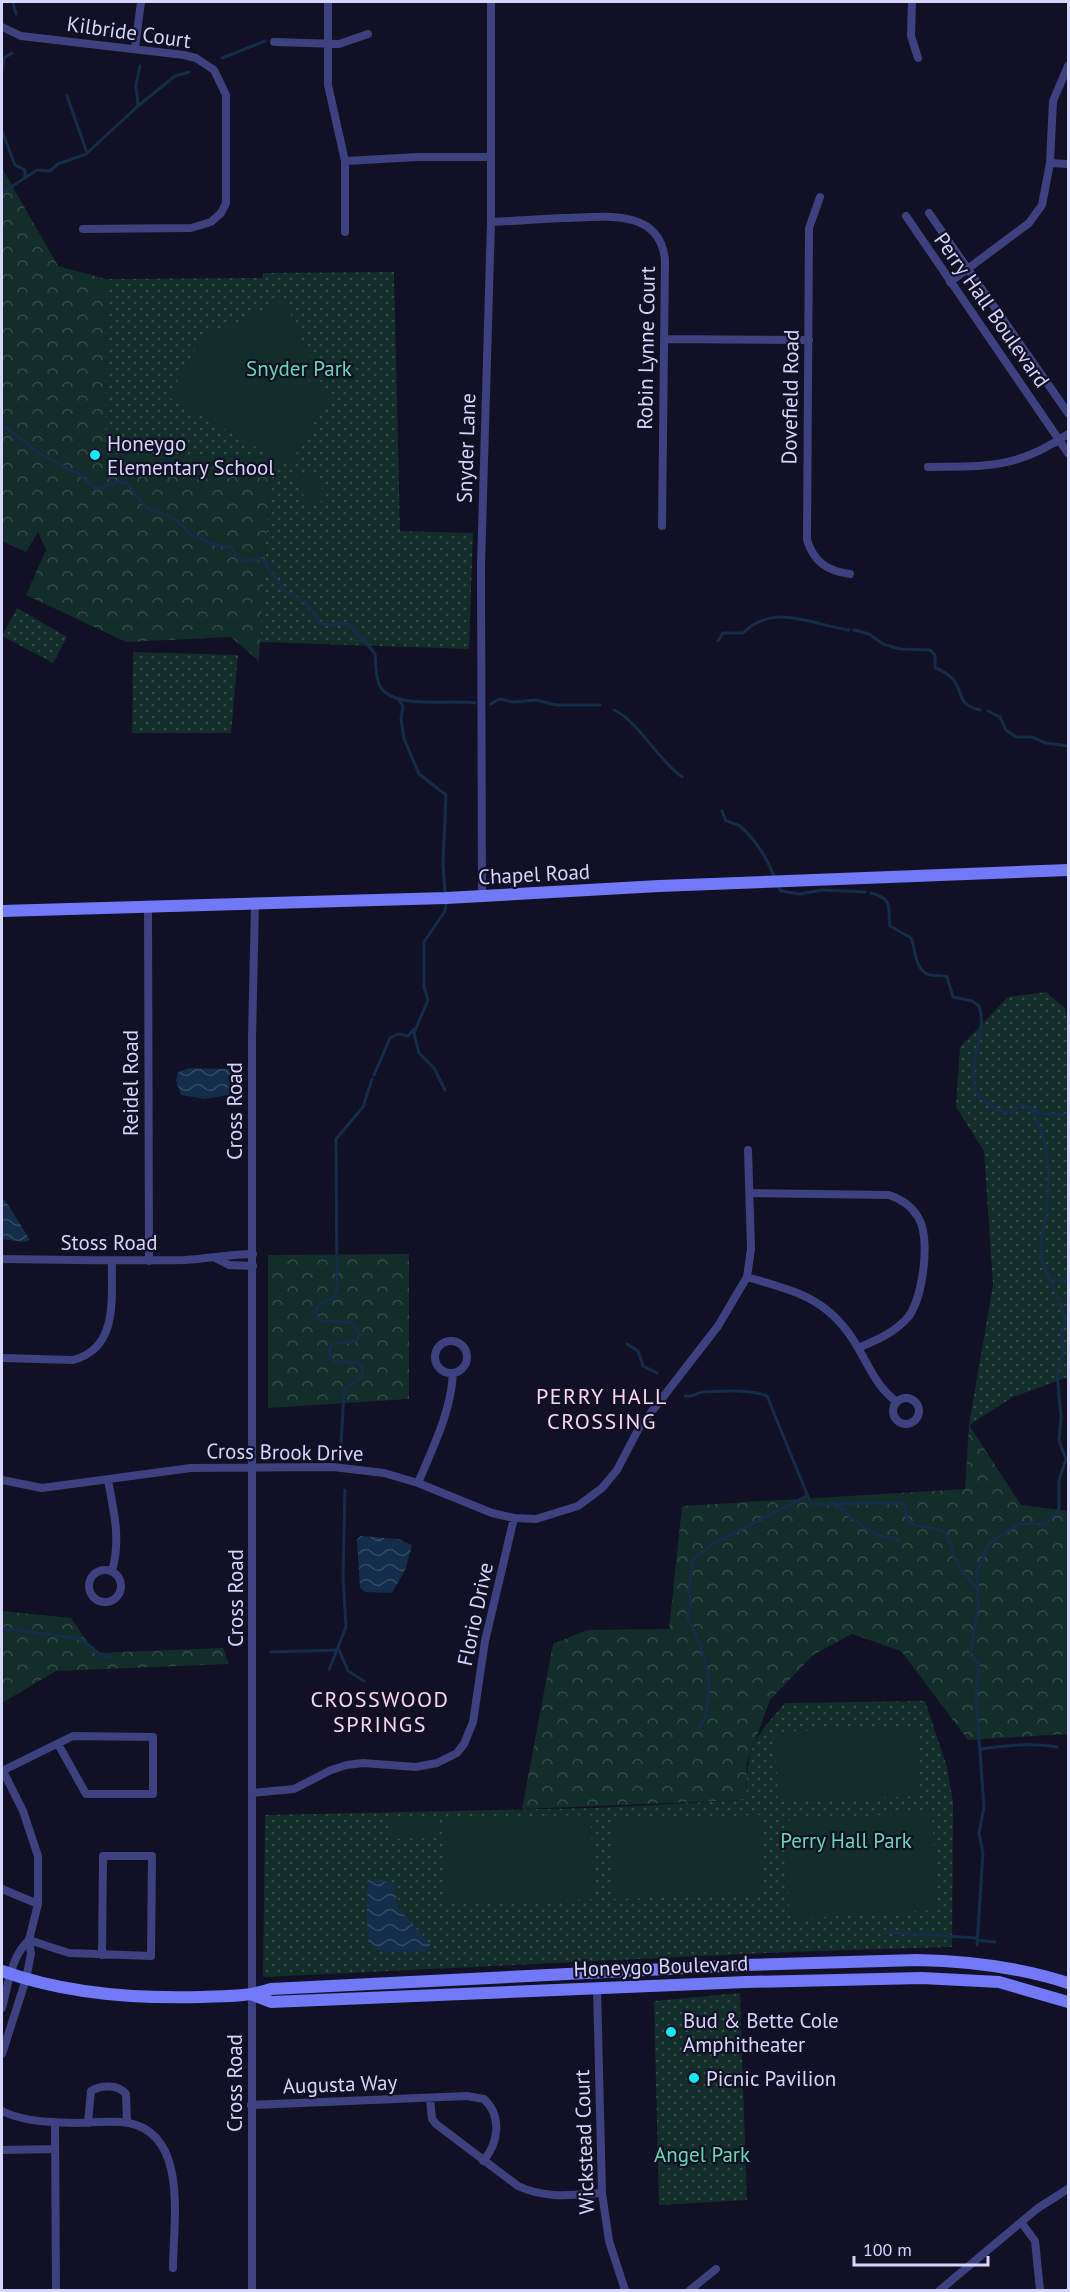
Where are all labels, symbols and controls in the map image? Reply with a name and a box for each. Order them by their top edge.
street label: Kilbride Court [65,10,193,54]
street label: Perry Hall Boulevard [928,227,1056,393]
street label: Robin Lynne Court [631,266,661,430]
street label: Dovefield Road [775,329,805,465]
park label: Snyder Park [246,355,352,382]
street label: Snyder Lane [451,392,481,504]
place label: Honeygo Elementary School [107,430,274,481]
marker: Honeygo Elementary School [88,448,102,462]
street label: Chapel Road [477,858,591,890]
street label: Reidel Road [117,1030,144,1136]
street label: Cross Road [221,1062,248,1160]
street label: Stoss Road [60,1229,158,1256]
district label: PERRY HALL CROSSING [536,1382,668,1435]
street label: Cross Brook Drive [206,1437,364,1467]
street label: Cross Road [222,1549,249,1647]
street label: Florio Drive [451,1560,499,1668]
district label: CROSSWOOD SPRINGS [311,1685,449,1738]
park label: Perry Hall Park [780,1827,912,1854]
street label: Honeygo Boulevard [573,1949,749,1983]
place label: Bud & Bette Cole Amphitheater [683,2007,839,2058]
marker: Bud & Bette Cole Amphitheater [664,2025,678,2039]
street label: Cross Road [221,2034,248,2132]
place label: Picnic Pavilion [706,2065,836,2092]
street label: Augusta Way [282,2069,398,2099]
street label: Wickstead Court [568,2069,600,2215]
marker: Picnic Pavilion [687,2071,701,2085]
park label: Angel Park [654,2141,750,2168]
scale bar [854,2229,988,2267]
text: 100 m [863,2238,912,2261]

